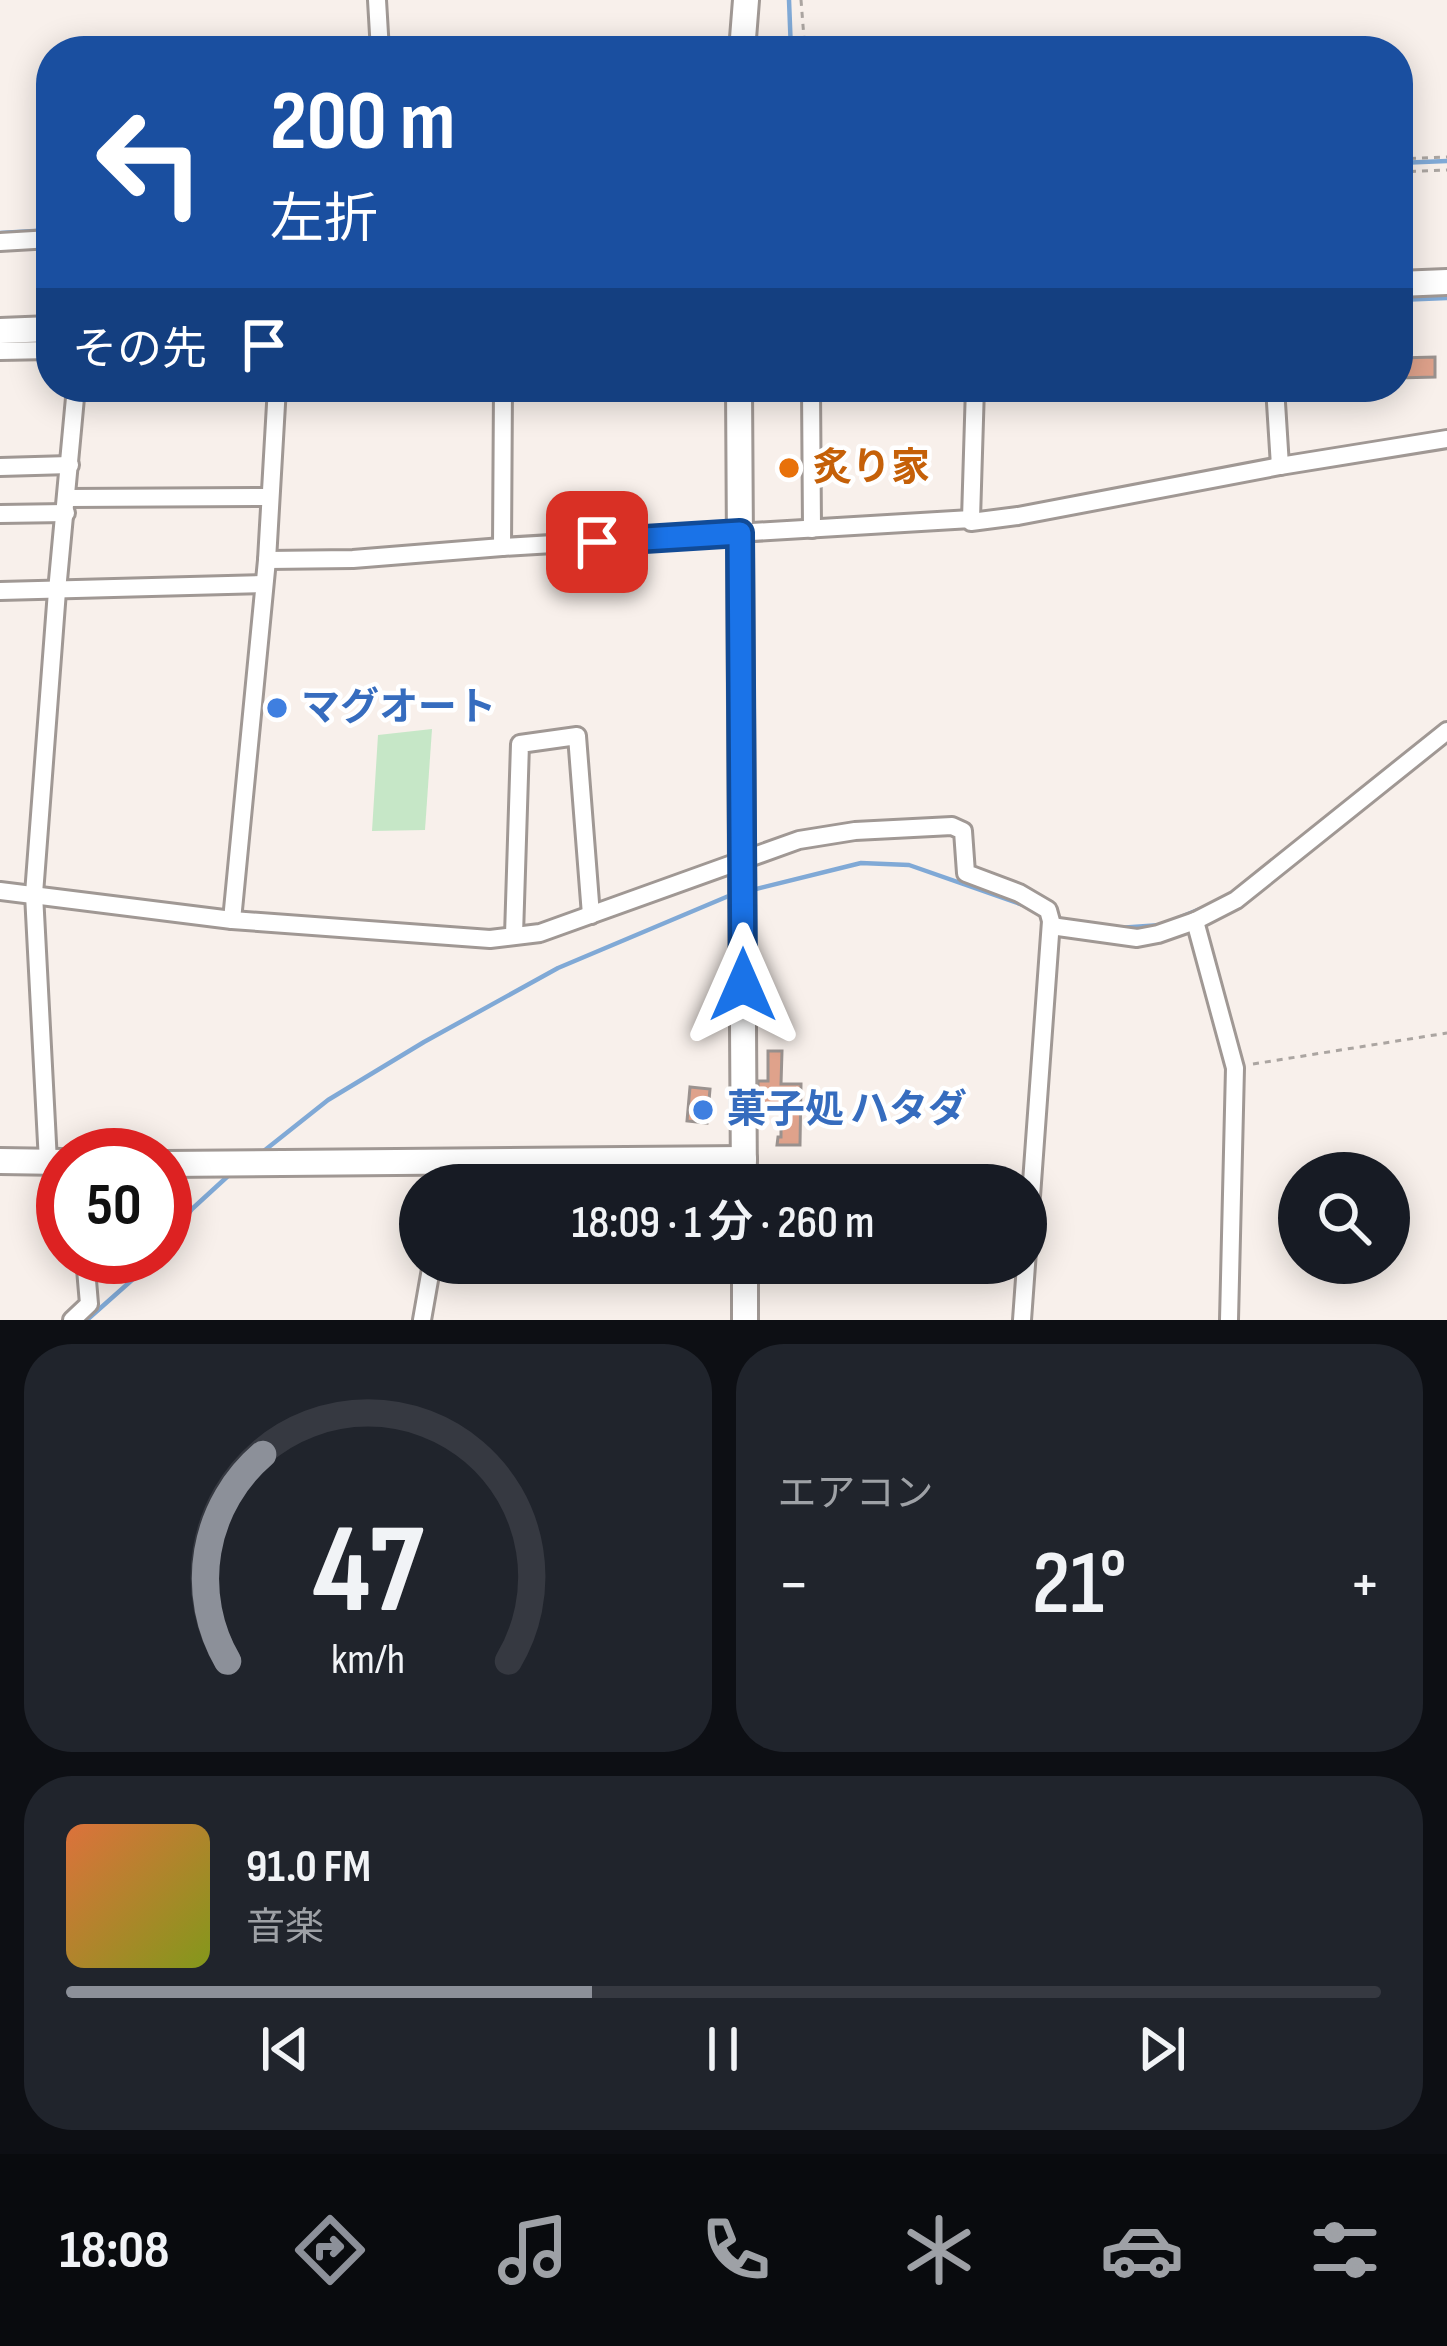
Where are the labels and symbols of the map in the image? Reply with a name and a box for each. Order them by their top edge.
place label: 炙り家 [813,445,930,492]
marker: 炙り家 [776,455,802,481]
pin [546,491,648,593]
place label: マグオート [301,685,496,732]
marker: マグオート [264,695,290,721]
position arrow [680,922,806,1048]
place label: 菓子処 ハタダ [727,1087,967,1134]
marker: 菓子処 ハタダ [690,1097,716,1123]
speed limit sign: 50 [36,1128,192,1284]

